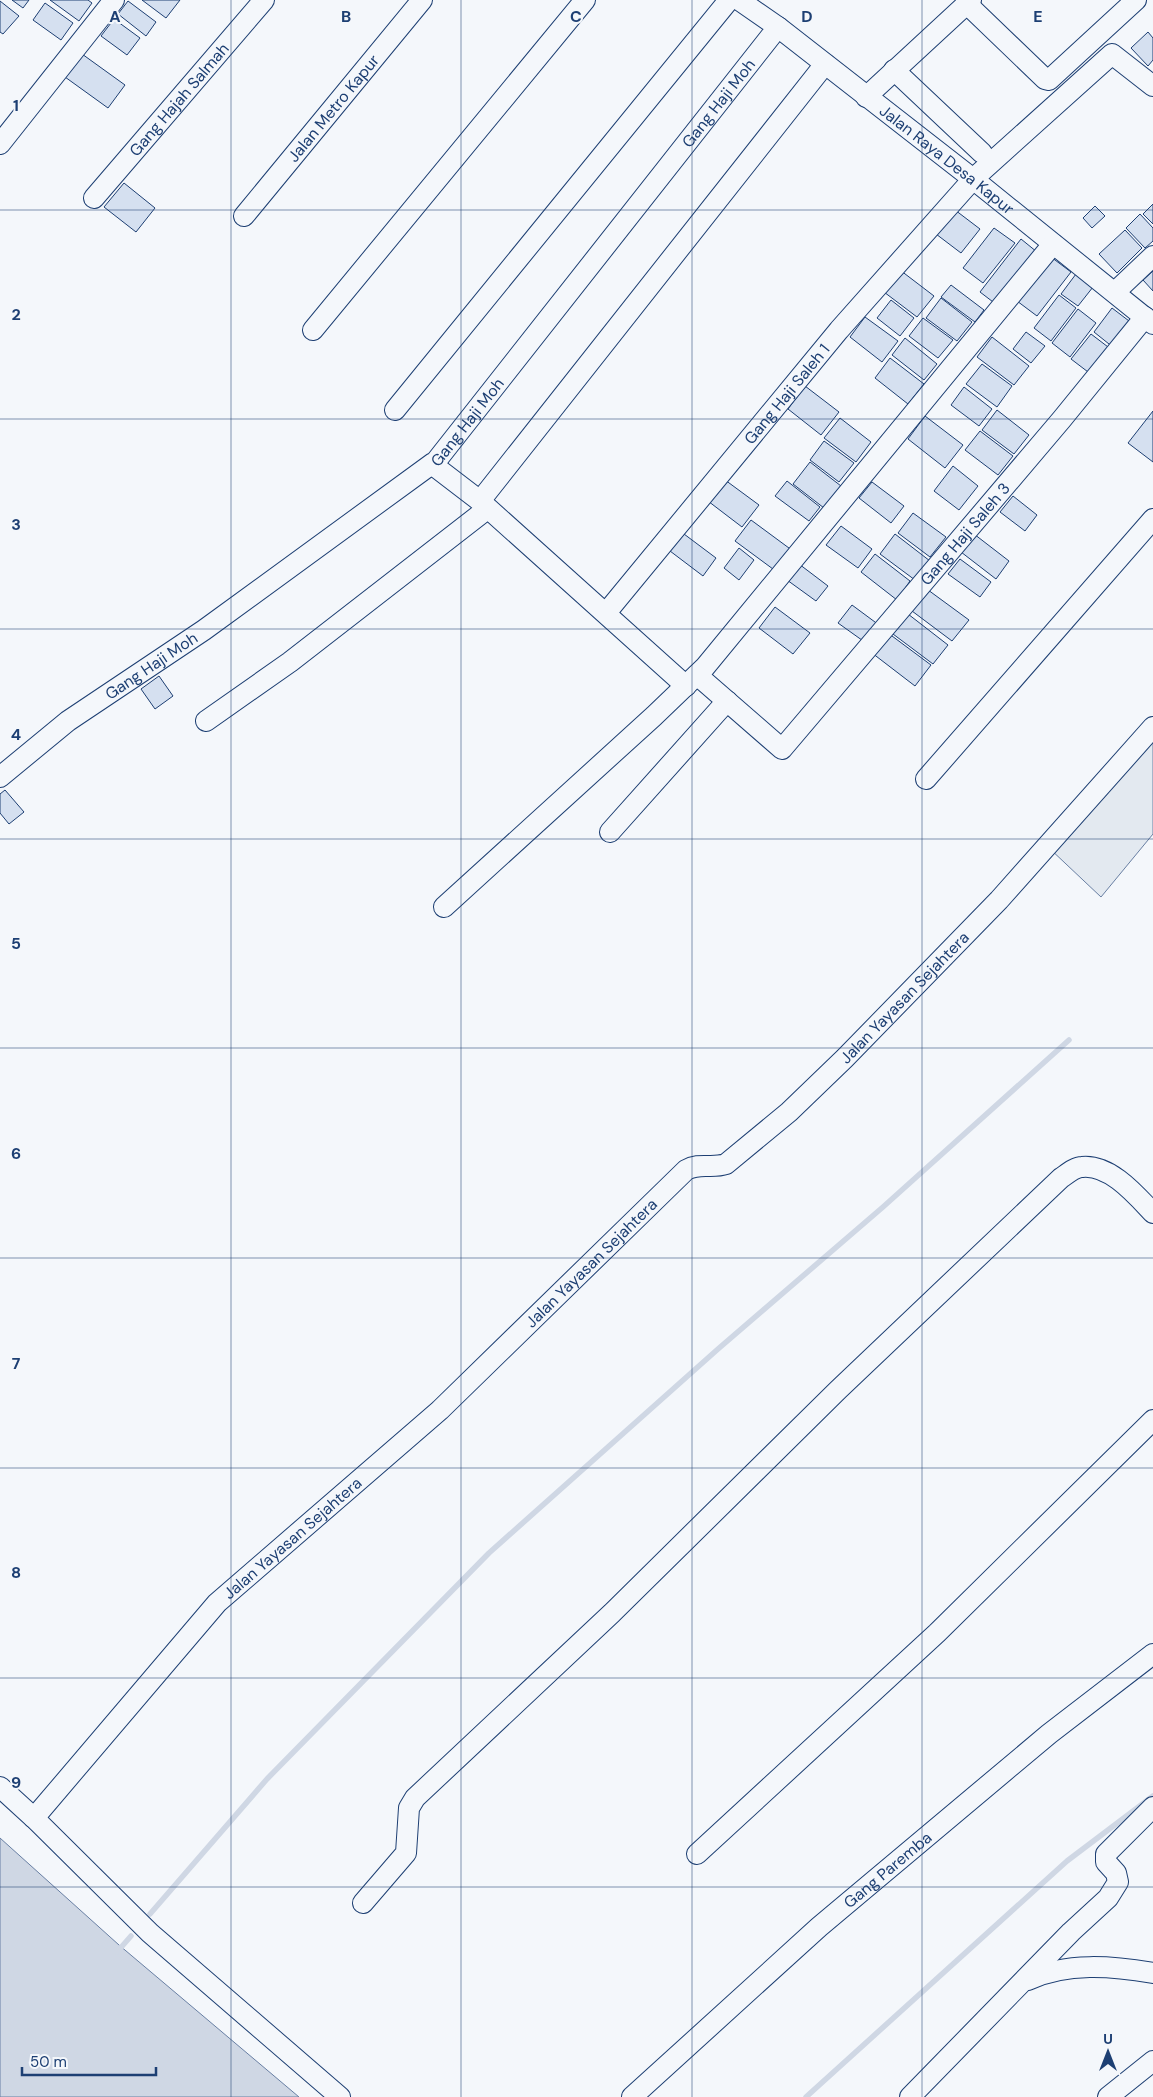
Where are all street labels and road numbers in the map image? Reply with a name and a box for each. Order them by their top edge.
street label: Gang Hajah Salmah [125,39,234,161]
street label: Jalan Metro Kapur [283,50,384,166]
street label: Gang Haji Moh [677,55,760,152]
street label: Jalan Raya Desa Kapur [875,100,1018,219]
street label: Gang Haji Saleh 1 [739,340,834,449]
street label: Gang Haji Moh [426,374,509,471]
street label: Gang Haji Saleh 3 [915,478,1015,590]
street label: Gang Haji Moh [101,627,202,704]
street label: Jalan Yayasan Sejahtera [835,927,974,1068]
street label: Jalan Yayasan Sejahtera [521,1194,662,1332]
street label: Jalan Yayasan Sejahtera [219,1472,366,1604]
street label: Gang Paremba [839,1827,936,1913]

